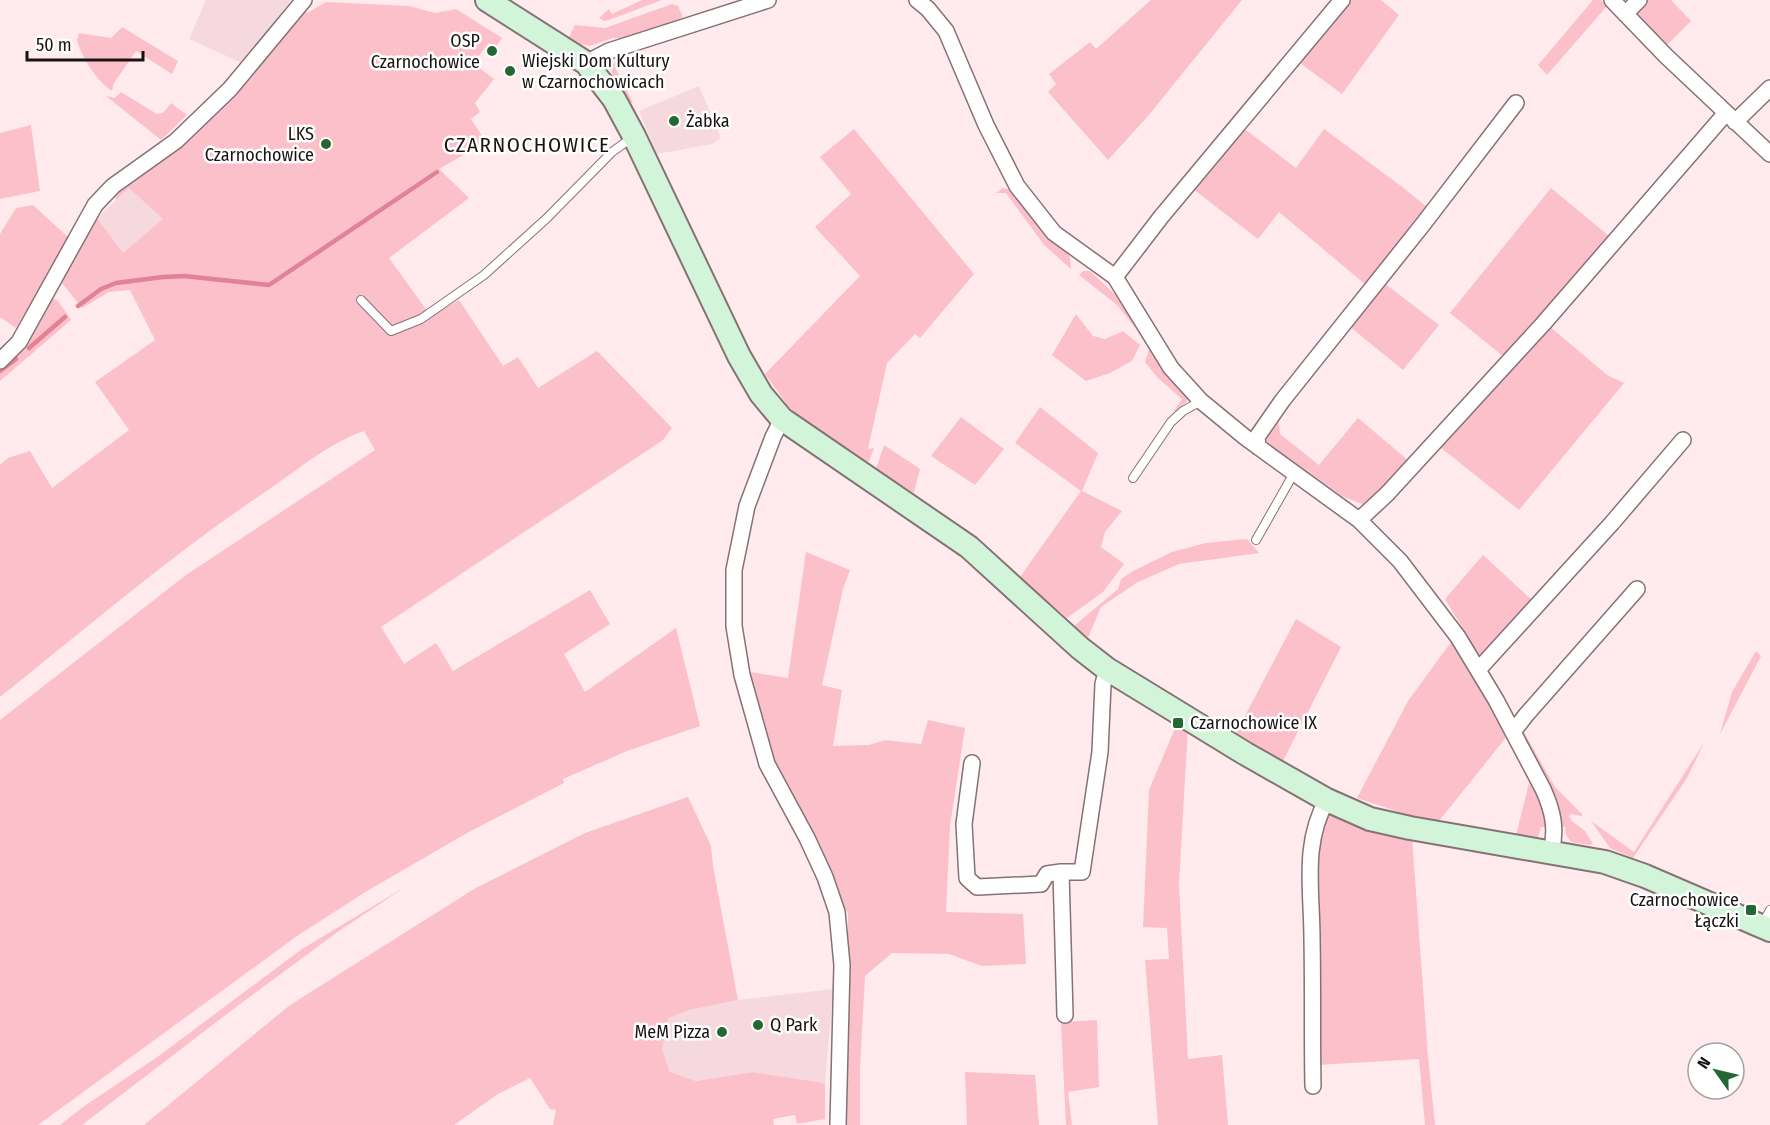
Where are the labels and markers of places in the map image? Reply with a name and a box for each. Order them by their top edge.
place label: OSP Czarnochowice [371,30,480,73]
marker: OSP Czarnochowice [485,44,499,58]
place label: Wiejski Dom Kultury w Czarnochowicach [522,50,669,93]
marker: Wiejski Dom Kultury w Czarnochowicach [503,64,517,78]
place label: Żabka [686,110,730,132]
marker: Żabka [667,114,681,128]
place label: LKS Czarnochowice [205,123,314,166]
marker: LKS Czarnochowice [319,137,333,151]
place label: Czarnochowice IX [1190,712,1317,734]
marker: Czarnochowice IX [1171,716,1185,730]
place label: Czarnochowice Łączki [1630,889,1739,932]
marker: Czarnochowice Łączki [1744,903,1758,917]
place label: Q Park [770,1014,818,1036]
marker: Q Park [751,1018,765,1032]
place label: MeM Pizza [635,1021,710,1043]
marker: MeM Pizza [715,1025,729,1039]

